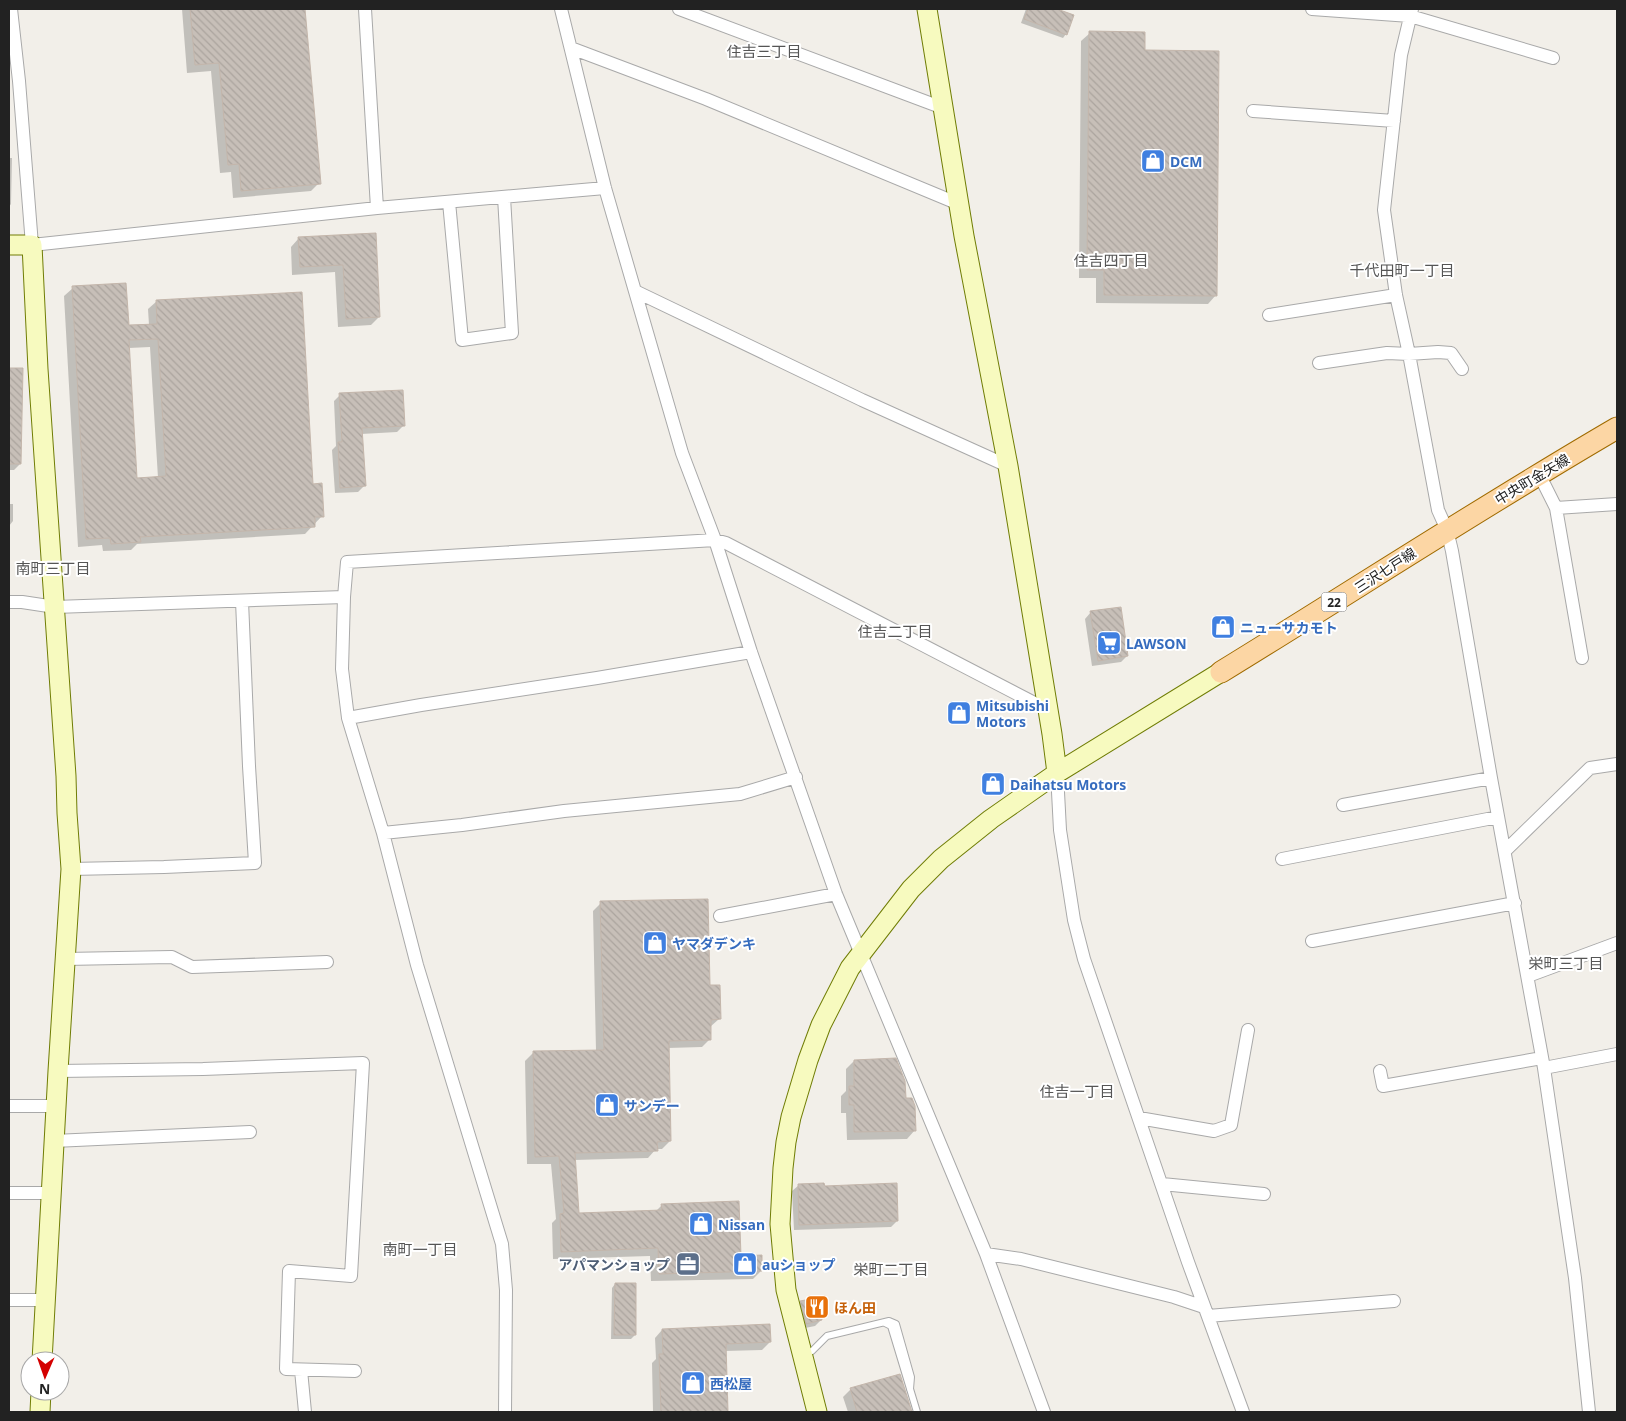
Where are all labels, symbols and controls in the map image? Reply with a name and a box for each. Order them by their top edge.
district label: 住吉三丁目 [726,41,802,61]
shop icon: DCM [1140,148,1166,174]
place label: DCM [1170,152,1202,171]
district label: 住吉四丁目 [1073,250,1149,270]
district label: 千代田町一丁目 [1349,260,1455,280]
street label: 中央町金矢線 [1491,449,1573,509]
street label: 三沢七戸線 [1350,543,1420,597]
district label: 南町三丁目 [15,558,91,578]
road number: 22 [1322,592,1346,612]
shop icon: ニューサカモト [1210,614,1236,640]
place label: ニューサカモト [1240,618,1338,637]
district label: 住吉二丁目 [857,621,933,641]
supermarket icon: LAWSON [1096,630,1122,656]
place label: LAWSON [1126,634,1187,653]
place label: Mitsubishi Motors [976,696,1049,731]
shop icon: Mitsubishi Motors [946,700,972,726]
shop icon: Daihatsu Motors [980,771,1006,797]
place label: Daihatsu Motors [1010,775,1126,794]
shop icon: ヤマダデンキ [642,930,668,956]
place label: ヤマダデンキ [672,934,756,953]
district label: 栄町三丁目 [1528,953,1604,973]
district label: 住吉一丁目 [1039,1081,1115,1101]
shop icon: サンデー [594,1092,620,1118]
place label: サンデー [624,1096,680,1115]
shop icon: Nissan [688,1211,714,1237]
place label: Nissan [718,1215,765,1234]
district label: 南町一丁目 [382,1239,458,1259]
office icon: アパマンショップ [675,1251,701,1277]
shop icon: auショップ [732,1251,758,1277]
place label: アパマンショップ [558,1255,670,1274]
place label: auショップ [762,1255,836,1274]
district label: 栄町二丁目 [853,1259,929,1279]
restaurant icon: ほん田 [804,1294,830,1320]
place label: ほん田 [834,1298,876,1317]
north arrow [20,1351,70,1401]
shop icon: 西松屋 [680,1370,706,1396]
place label: 西松屋 [710,1374,752,1393]
text: N [39,1380,51,1399]

